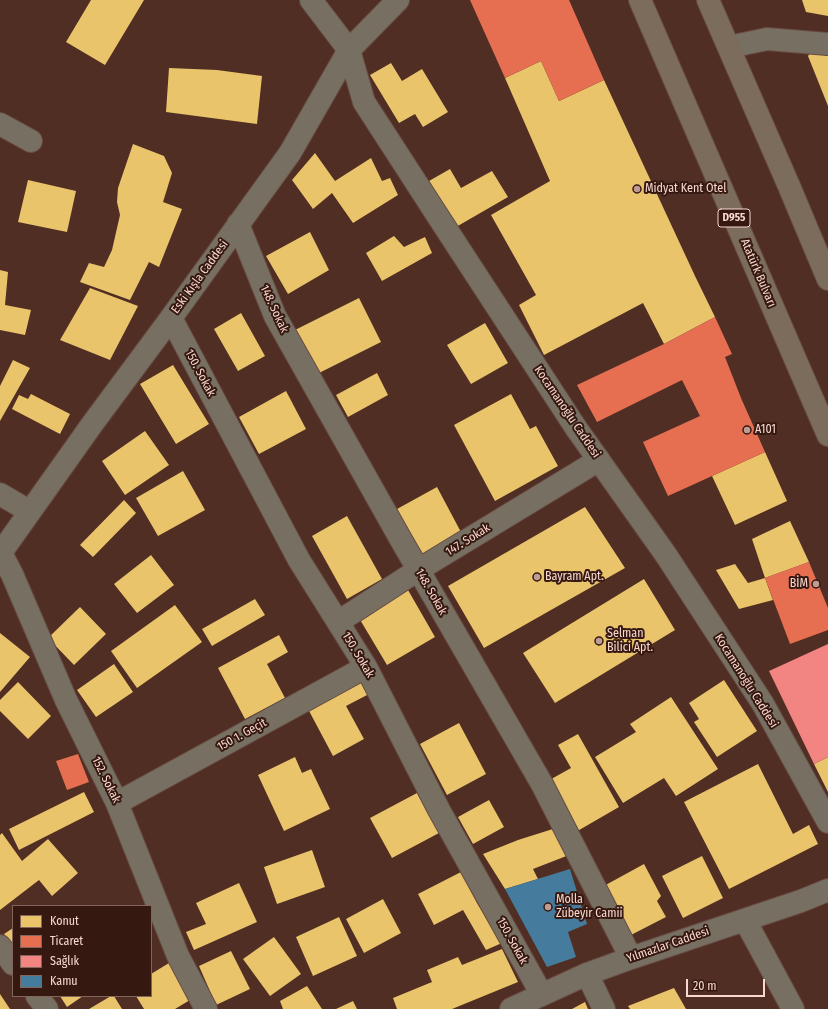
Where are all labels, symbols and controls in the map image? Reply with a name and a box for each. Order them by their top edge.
place label: Midyat Kent Otel [645,182,726,196]
marker: Midyat Kent Otel [632,184,642,194]
road number: D955 [718,209,750,227]
street label: Eski Kışla Caddesi [169,237,231,317]
street label: Atatürk Bulvarı [737,237,779,309]
street label: 148. Sokak [257,283,291,335]
street label: 150. Sokak [182,347,218,399]
street label: Kocamanoğlu Caddesi [531,363,603,461]
place label: A101 [755,423,776,437]
marker: A101 [742,425,752,435]
street label: 147. Sokak [443,521,493,559]
street label: 148. Sokak [412,566,450,618]
place label: Bayram Apt. [545,570,604,584]
marker: Bayram Apt. [532,572,542,582]
place label: BİM [790,577,808,591]
marker: BİM [811,579,821,589]
place label: Selman Bilici Apt. [607,627,653,655]
street label: 150. Sokak [339,629,377,681]
street label: Kocamanoğlu Caddesi [711,631,781,731]
marker: Selman Bilici Apt. [594,636,604,646]
street label: 150 1. Geçit [215,716,269,754]
street label: 152. Sokak [89,754,123,806]
place label: Molla Zübeyir Camii [556,893,622,921]
marker: Molla Zübeyir Camii [543,902,553,912]
legend [12,905,152,997]
text: Konut [50,914,79,928]
street label: 150. Sokak [493,915,531,967]
street label: Yılmazlar Caddesi [625,924,711,966]
text: Ticaret [50,934,83,948]
text: Sağlık [50,954,79,968]
scale bar [688,971,767,997]
text: Kamu [50,974,78,988]
text: 20 m [693,979,717,993]

